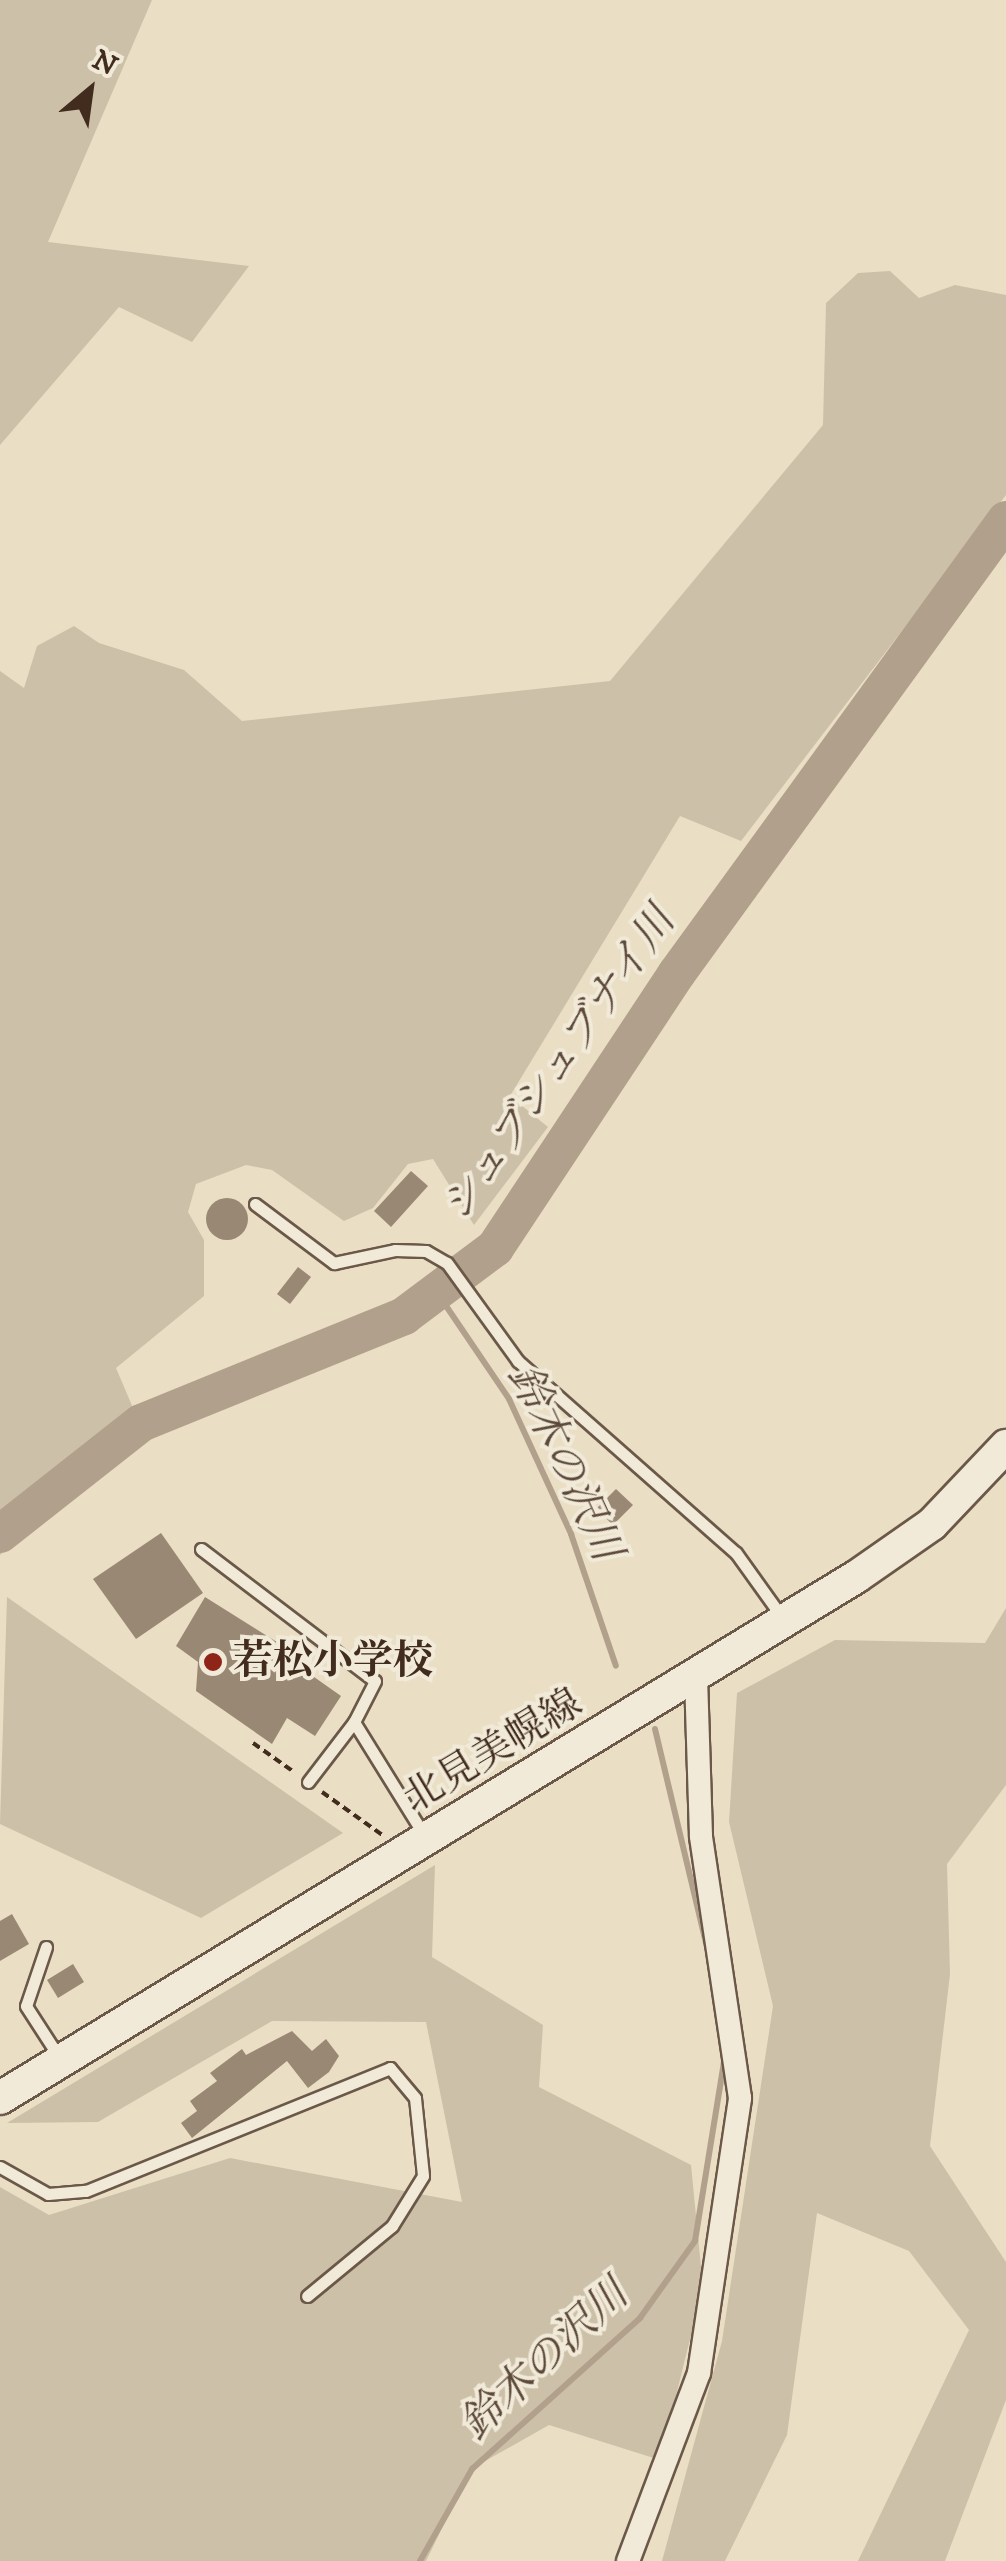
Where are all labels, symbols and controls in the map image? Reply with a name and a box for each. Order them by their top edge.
north arrow [40,40,140,140]
text: N [86,42,123,84]
water label: シュブシュブナイ川 [430,896,688,1234]
water label: 鈴木の沢川 [497,1357,631,1569]
place label: 若松小学校 [233,1638,433,1686]
marker: 若松小学校 [202,1651,224,1673]
street label: 北見美幌線 [395,1680,591,1824]
water label: 鈴木の沢川 [451,2270,639,2450]

